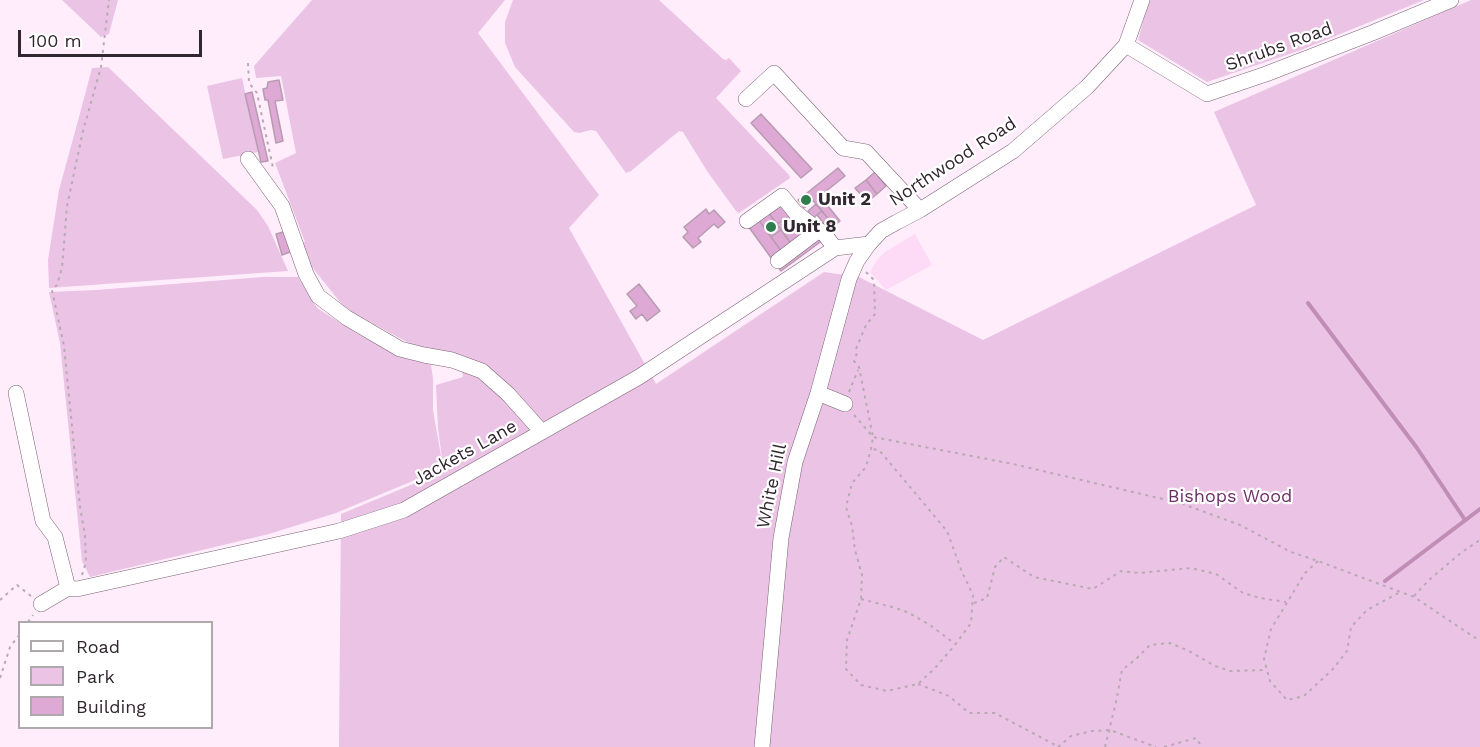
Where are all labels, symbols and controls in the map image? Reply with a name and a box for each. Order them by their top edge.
scale bar [21,18,206,56]
street label: Shrubs Road [1223,18,1335,76]
text: 100 m [29,30,82,51]
street label: Northwood Road [886,113,1020,211]
place label: Unit 2 [818,189,871,211]
marker: Unit 2 [799,193,813,207]
place label: Unit 8 [783,216,836,238]
marker: Unit 8 [764,220,778,234]
street label: Jackets Lane [409,415,521,491]
street label: White Hill [752,442,792,530]
park label: Bishops Wood [1168,486,1292,508]
legend [18,621,213,729]
text: Road [76,636,120,657]
text: Park [76,666,115,687]
text: Building [76,696,146,717]

